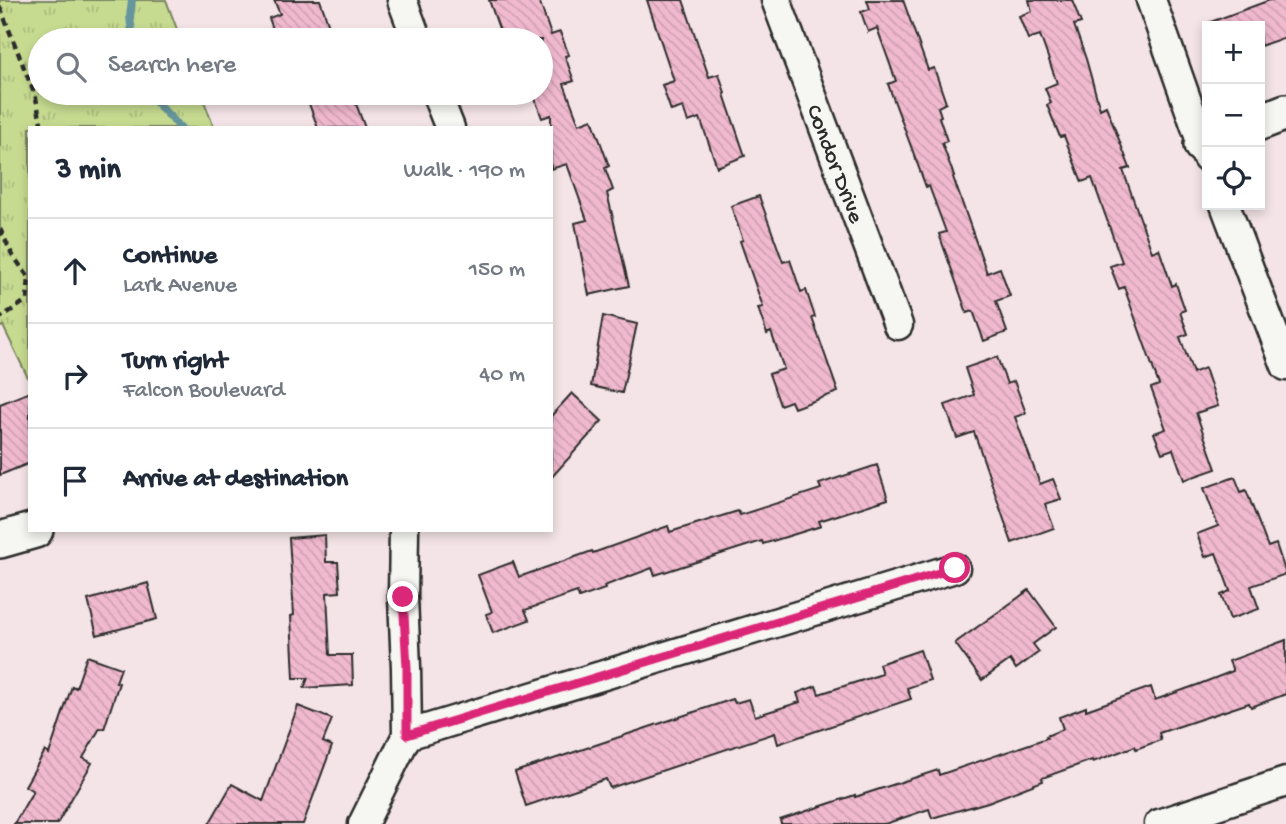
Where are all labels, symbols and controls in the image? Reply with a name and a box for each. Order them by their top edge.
map controls [1202,21,1265,210]
button: + [1202,21,1265,84]
search box [28,28,553,105]
icon: search [52,48,90,86]
text: Search here [108,51,236,82]
button: − [1202,84,1265,147]
street label: Condor Drive [799,101,869,228]
button: locate [1202,147,1265,210]
text: 3 min [56,154,121,189]
text: Walk · 190 m [404,158,525,185]
text: Continue [123,242,217,273]
icon: ahead [56,252,94,290]
text: 150 m [469,257,525,284]
text: Lark Avenue [123,273,237,300]
text: Turn right [123,347,227,378]
icon: right [56,357,94,395]
text: 40 m [479,362,525,389]
text: Falcon Boulevard [123,378,285,405]
icon: arrive [56,462,94,500]
text: Arrive at destination [123,465,348,496]
route start [939,552,970,583]
route end [387,581,418,612]

